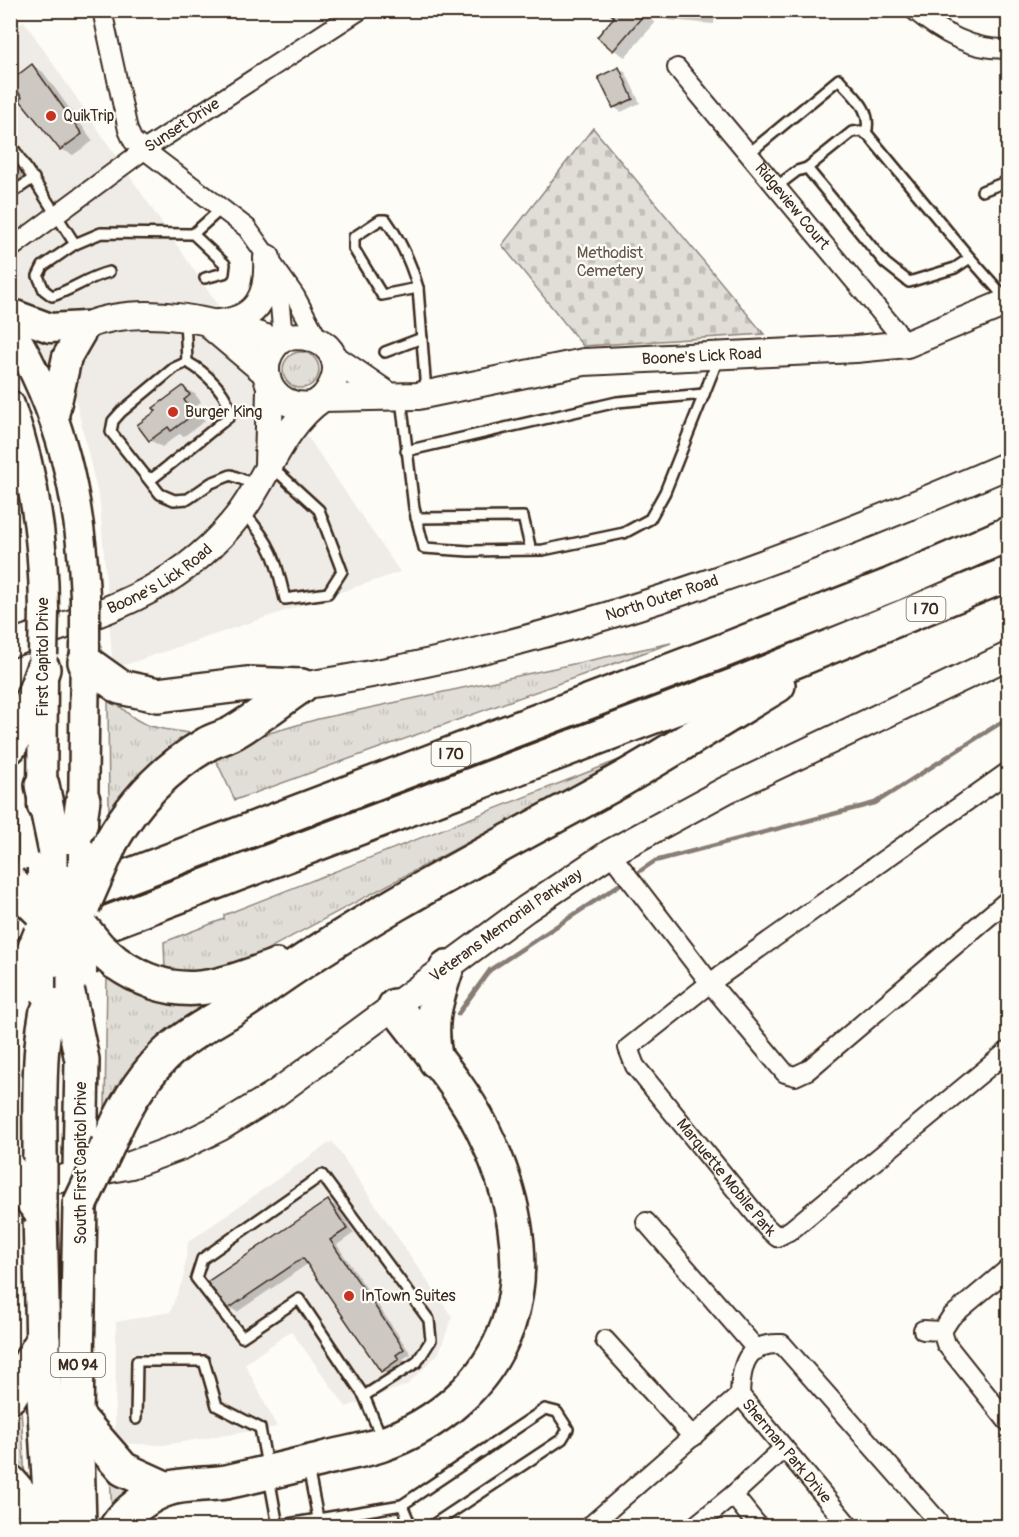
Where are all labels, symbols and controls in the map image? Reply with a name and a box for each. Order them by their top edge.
street label: Sunset Drive [141,94,223,157]
place label: QuikTrip [63,106,114,126]
marker: QuikTrip [44,109,58,123]
street label: Ridgeview Court [750,159,834,254]
park label: Methodist Cemetery [577,243,644,281]
street label: Boone's Lick Road [641,344,762,369]
place label: Burger King [185,402,262,422]
marker: Burger King [166,405,180,419]
street label: Boone's Lick Road [104,540,217,619]
street label: North Outer Road [603,570,721,626]
street label: First Capitol Drive [33,597,53,717]
road number: I 70 [906,597,946,621]
road number: I 70 [432,742,470,766]
street label: Veterans Memorial Parkway [426,864,586,987]
street label: South First Capitol Drive [71,1081,91,1244]
street label: Marquette Mobile Park [672,1114,780,1241]
place label: InTown Suites [361,1286,456,1306]
marker: InTown Suites [342,1289,356,1303]
road number: MO 94 [51,1353,105,1377]
street label: Sherman Park Drive [737,1395,836,1507]

